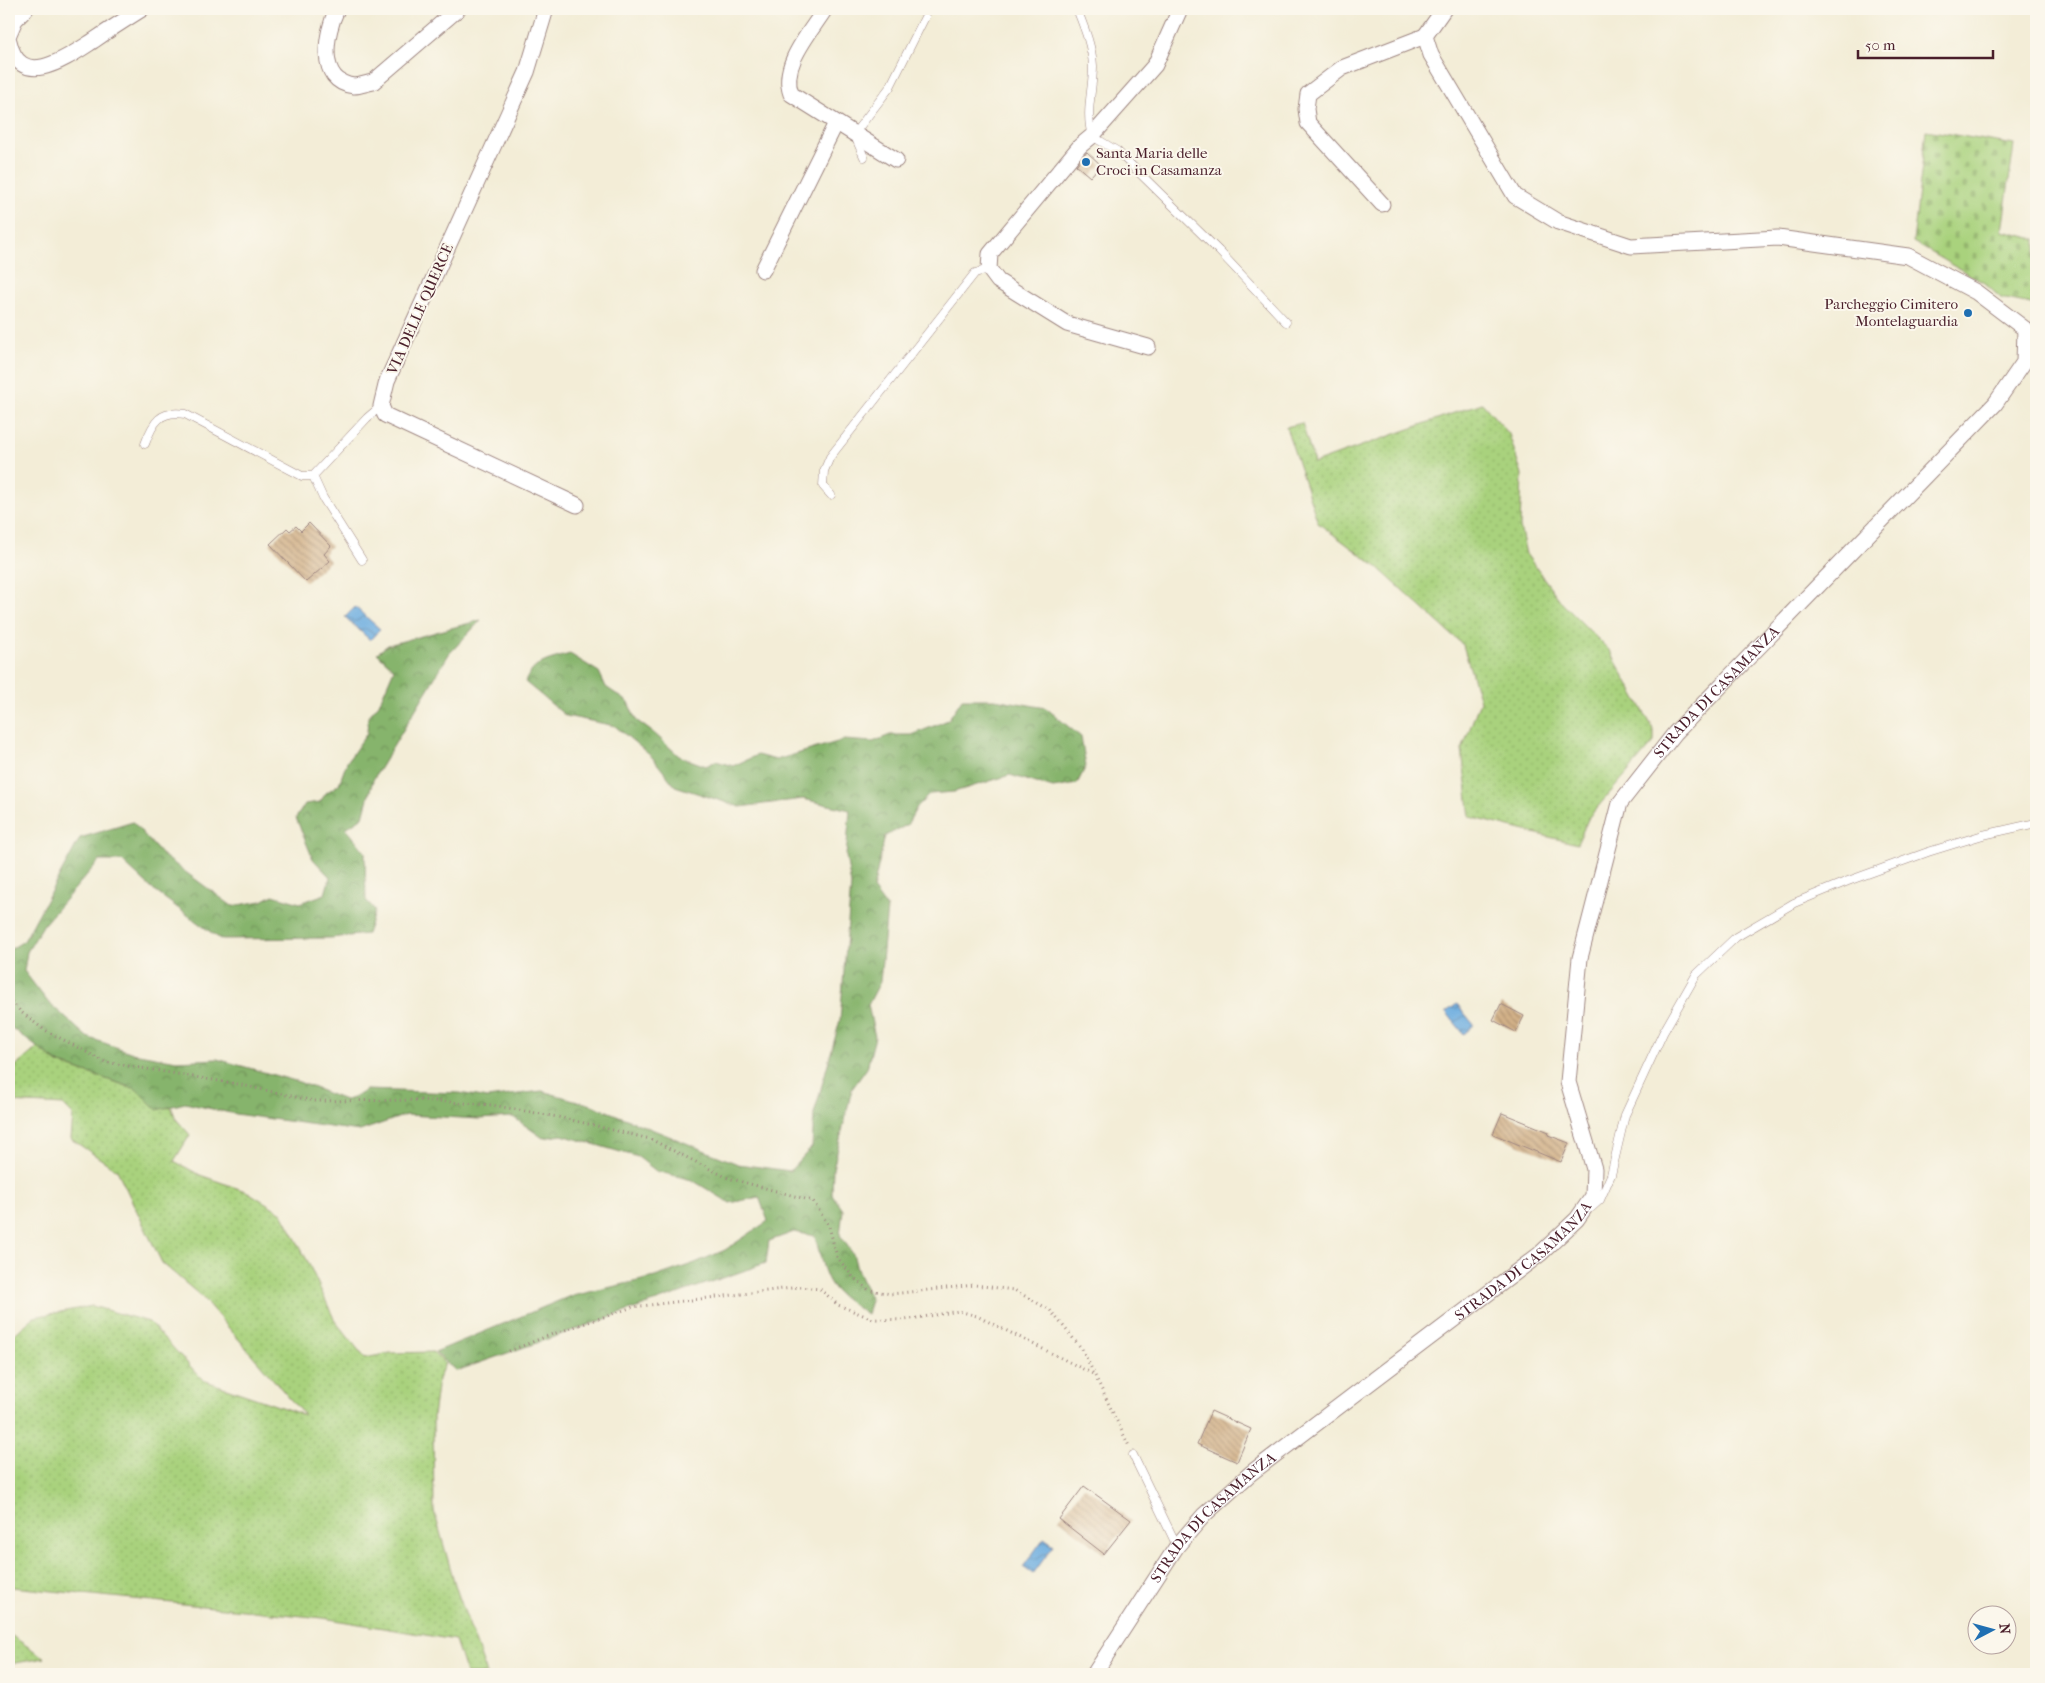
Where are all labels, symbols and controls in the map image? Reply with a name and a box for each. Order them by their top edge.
scale bar [1858,28,1992,60]
text: 50 m [1865,36,1896,54]
place label: Santa Maria delle Croci in Casamanza [1096,144,1223,179]
marker: Santa Maria delle Croci in Casamanza [1080,156,1092,168]
street label: VIA DELLE QUERCE [383,241,457,378]
place label: Parcheggio Cimitero Montelaguardia [1824,295,1959,330]
marker: Parcheggio Cimitero Montelaguardia [1962,307,1974,319]
street label: STRADA DI CASAMANZA [1650,622,1783,762]
street label: STRADA DI CASAMANZA [1451,1198,1596,1324]
street label: STRADA DI CASAMANZA [1147,1448,1280,1586]
north arrow [1968,1606,2018,1656]
text: N [1995,1623,2013,1635]

